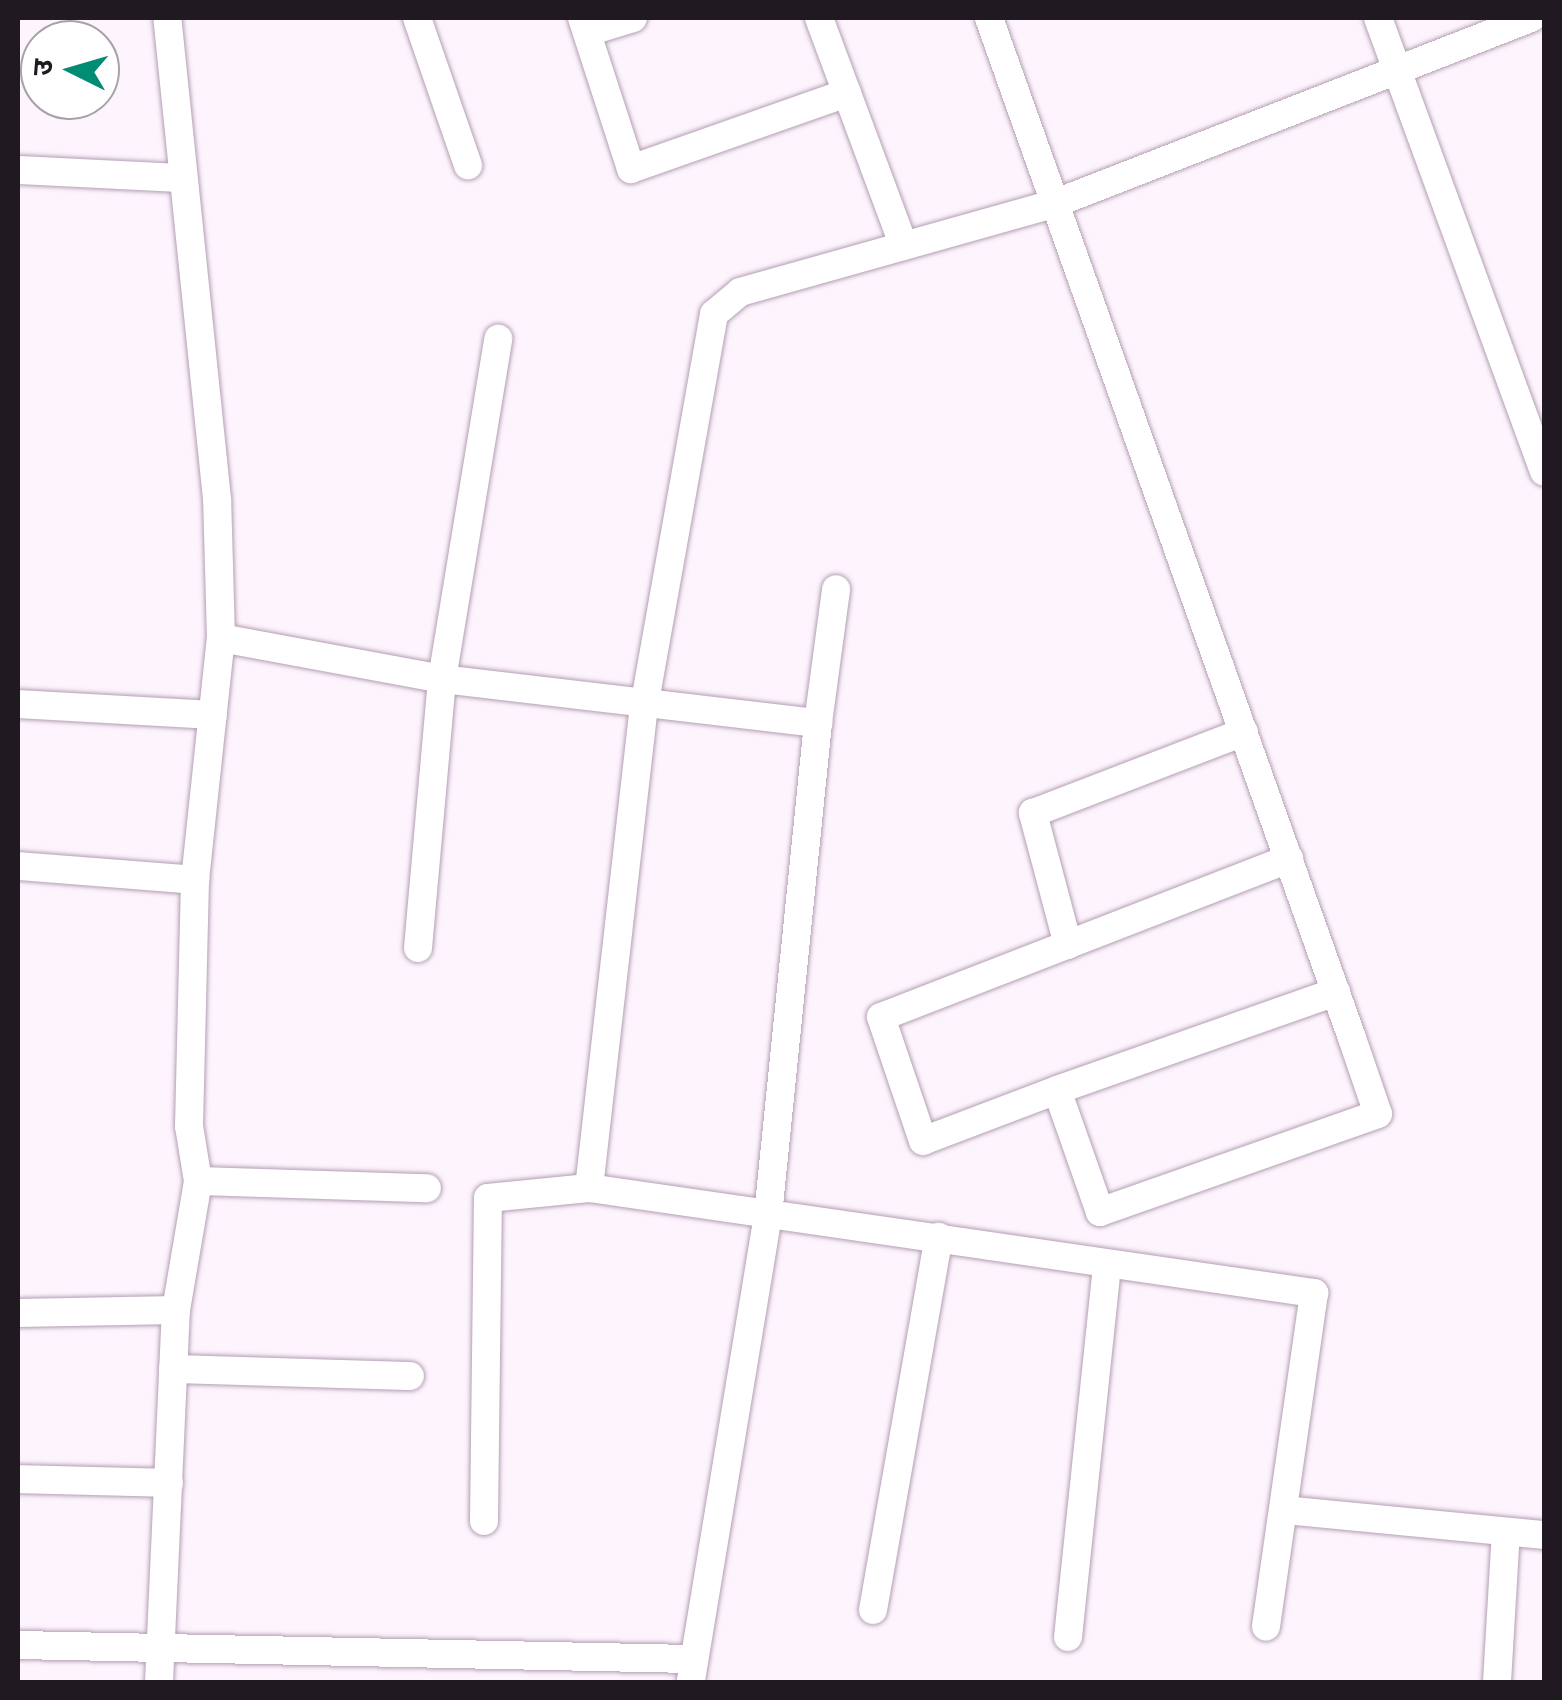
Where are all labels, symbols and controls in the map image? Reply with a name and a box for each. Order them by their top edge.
north arrow [20,20,120,120]
text: उ [25,58,58,77]

